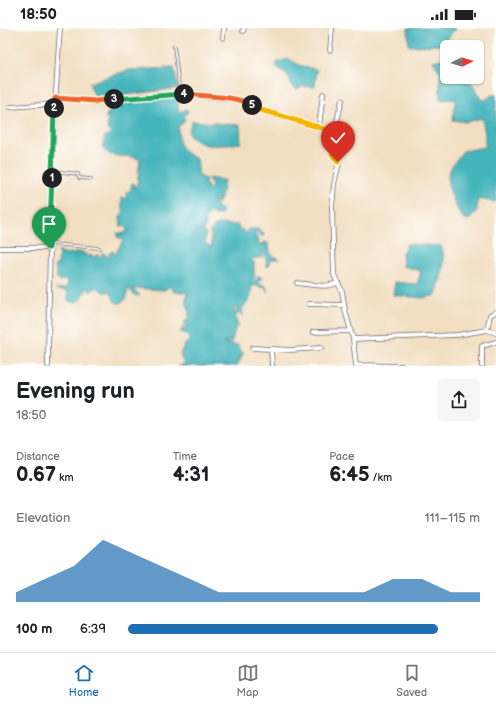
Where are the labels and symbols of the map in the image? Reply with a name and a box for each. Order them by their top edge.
north arrow [440,40,484,84]
pin: 4 [174,84,194,104]
pin: 3 [104,89,124,109]
pin: 5 [242,95,262,115]
pin: 2 [44,98,64,118]
pin [321,121,355,162]
pin: 1 [42,168,62,188]
pin [32,207,66,248]

